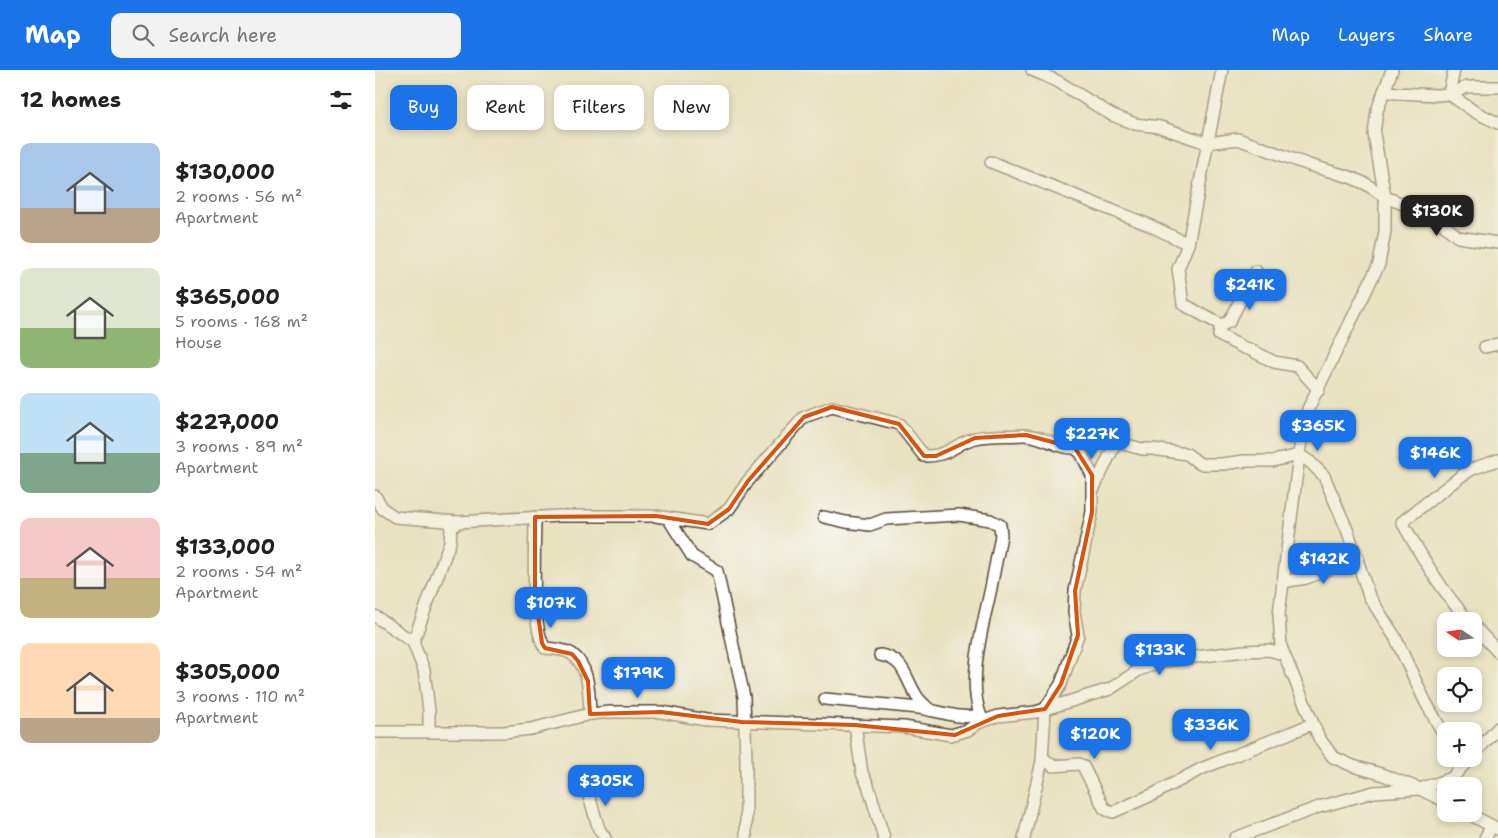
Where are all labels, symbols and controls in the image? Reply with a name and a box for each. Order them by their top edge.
search box [111,13,461,58]
text: Map [25,19,81,51]
icon: search [129,21,157,49]
text: Search here [169,23,277,48]
text: Map [1272,23,1310,47]
text: Layers [1338,23,1395,47]
text: Share [1423,23,1473,47]
chip: Buy [390,85,457,130]
chip: Rent [467,85,544,130]
chip: Filters [554,85,644,130]
chip: New [654,85,729,130]
text: 12 homes [20,86,121,114]
icon: filters [327,86,355,114]
text: $130,000 [175,158,275,186]
icon: home [60,163,120,223]
text: 2 rooms · 56 m² [175,186,302,207]
pin: $130K [1402,194,1472,237]
text: $130K [1412,200,1462,221]
text: Apartment [175,207,258,228]
pin: $241K [1215,268,1285,311]
text: $241K [1225,274,1275,295]
text: $365,000 [175,283,280,311]
icon: home [60,288,120,348]
text: 5 rooms · 168 m² [175,311,308,332]
text: House [175,332,222,353]
text: $227,000 [175,408,279,436]
pin: $365K [1283,410,1353,452]
icon: home [60,413,120,473]
text: $365K [1291,415,1345,436]
pin: $227K [1057,418,1127,460]
text: $227K [1065,423,1119,444]
text: 3 rooms · 89 m² [175,436,303,457]
pin: $146K [1400,436,1470,479]
text: $146K [1410,442,1460,463]
text: Apartment [175,457,258,478]
text: $133,000 [175,533,275,561]
icon: home [60,538,120,598]
pin: $142K [1289,542,1359,585]
text: $142K [1299,548,1349,569]
text: 2 rooms · 54 m² [175,561,302,582]
text: Apartment [175,582,258,603]
pin: $107K [516,586,586,629]
text: $107K [526,592,576,613]
north arrow [1437,612,1483,658]
map controls [1437,612,1482,822]
pin: $133K [1125,634,1195,676]
text: $133K [1135,639,1185,660]
pin: $179K [603,656,673,699]
text: $305,000 [175,658,280,686]
text: $179K [613,662,663,683]
icon: home [60,663,120,723]
button: locate [1437,667,1482,712]
text: 3 rooms · 110 m² [175,686,305,707]
text: Apartment [175,707,258,728]
pin: $336K [1176,708,1246,751]
text: $336K [1183,714,1239,735]
pin: $120K [1060,718,1130,760]
button: + [1437,722,1482,767]
text: $120K [1070,723,1120,744]
pin: $305K [571,764,641,807]
text: $305K [579,770,633,791]
button: − [1437,777,1482,822]

